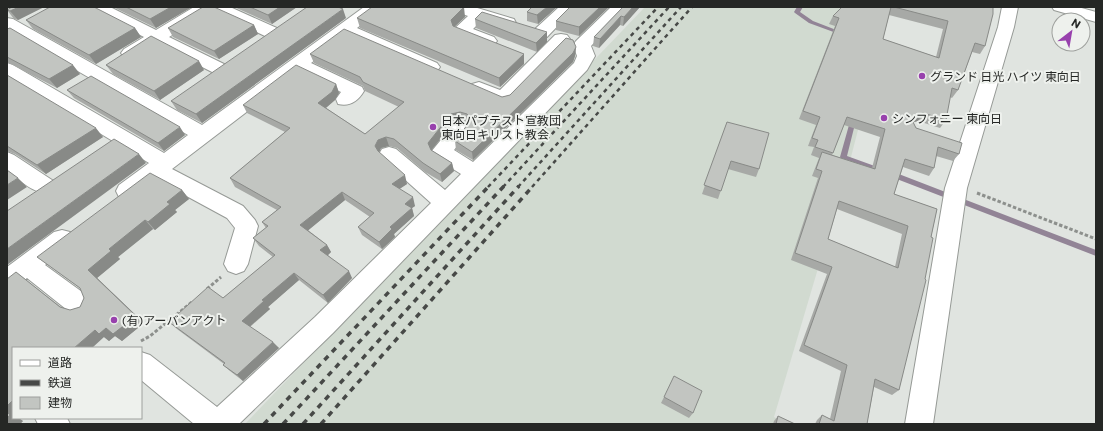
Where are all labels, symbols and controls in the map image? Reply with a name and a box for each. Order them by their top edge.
north arrow [1051,12,1091,52]
text: N [1070,15,1083,31]
place label: グランド 日光 ハイツ 東向日 [930,69,1081,83]
marker: グランド 日光 ハイツ 東向日 [917,71,927,81]
place label: シンフォニー 東向日 [892,111,1002,125]
place label: 日本パブテスト宣教団 東向日キリスト教会 [441,113,561,141]
marker: シンフォニー 東向日 [879,113,889,123]
marker: 日本パブテスト宣教団 東向日キリスト教会 [428,122,438,132]
place label: (有)アーバンアクト [122,313,226,327]
marker: (有)アーバンアクト [109,315,119,325]
legend [12,347,142,419]
text: 道路 [48,355,72,369]
text: 鉄道 [48,375,72,389]
text: 建物 [48,395,72,409]

